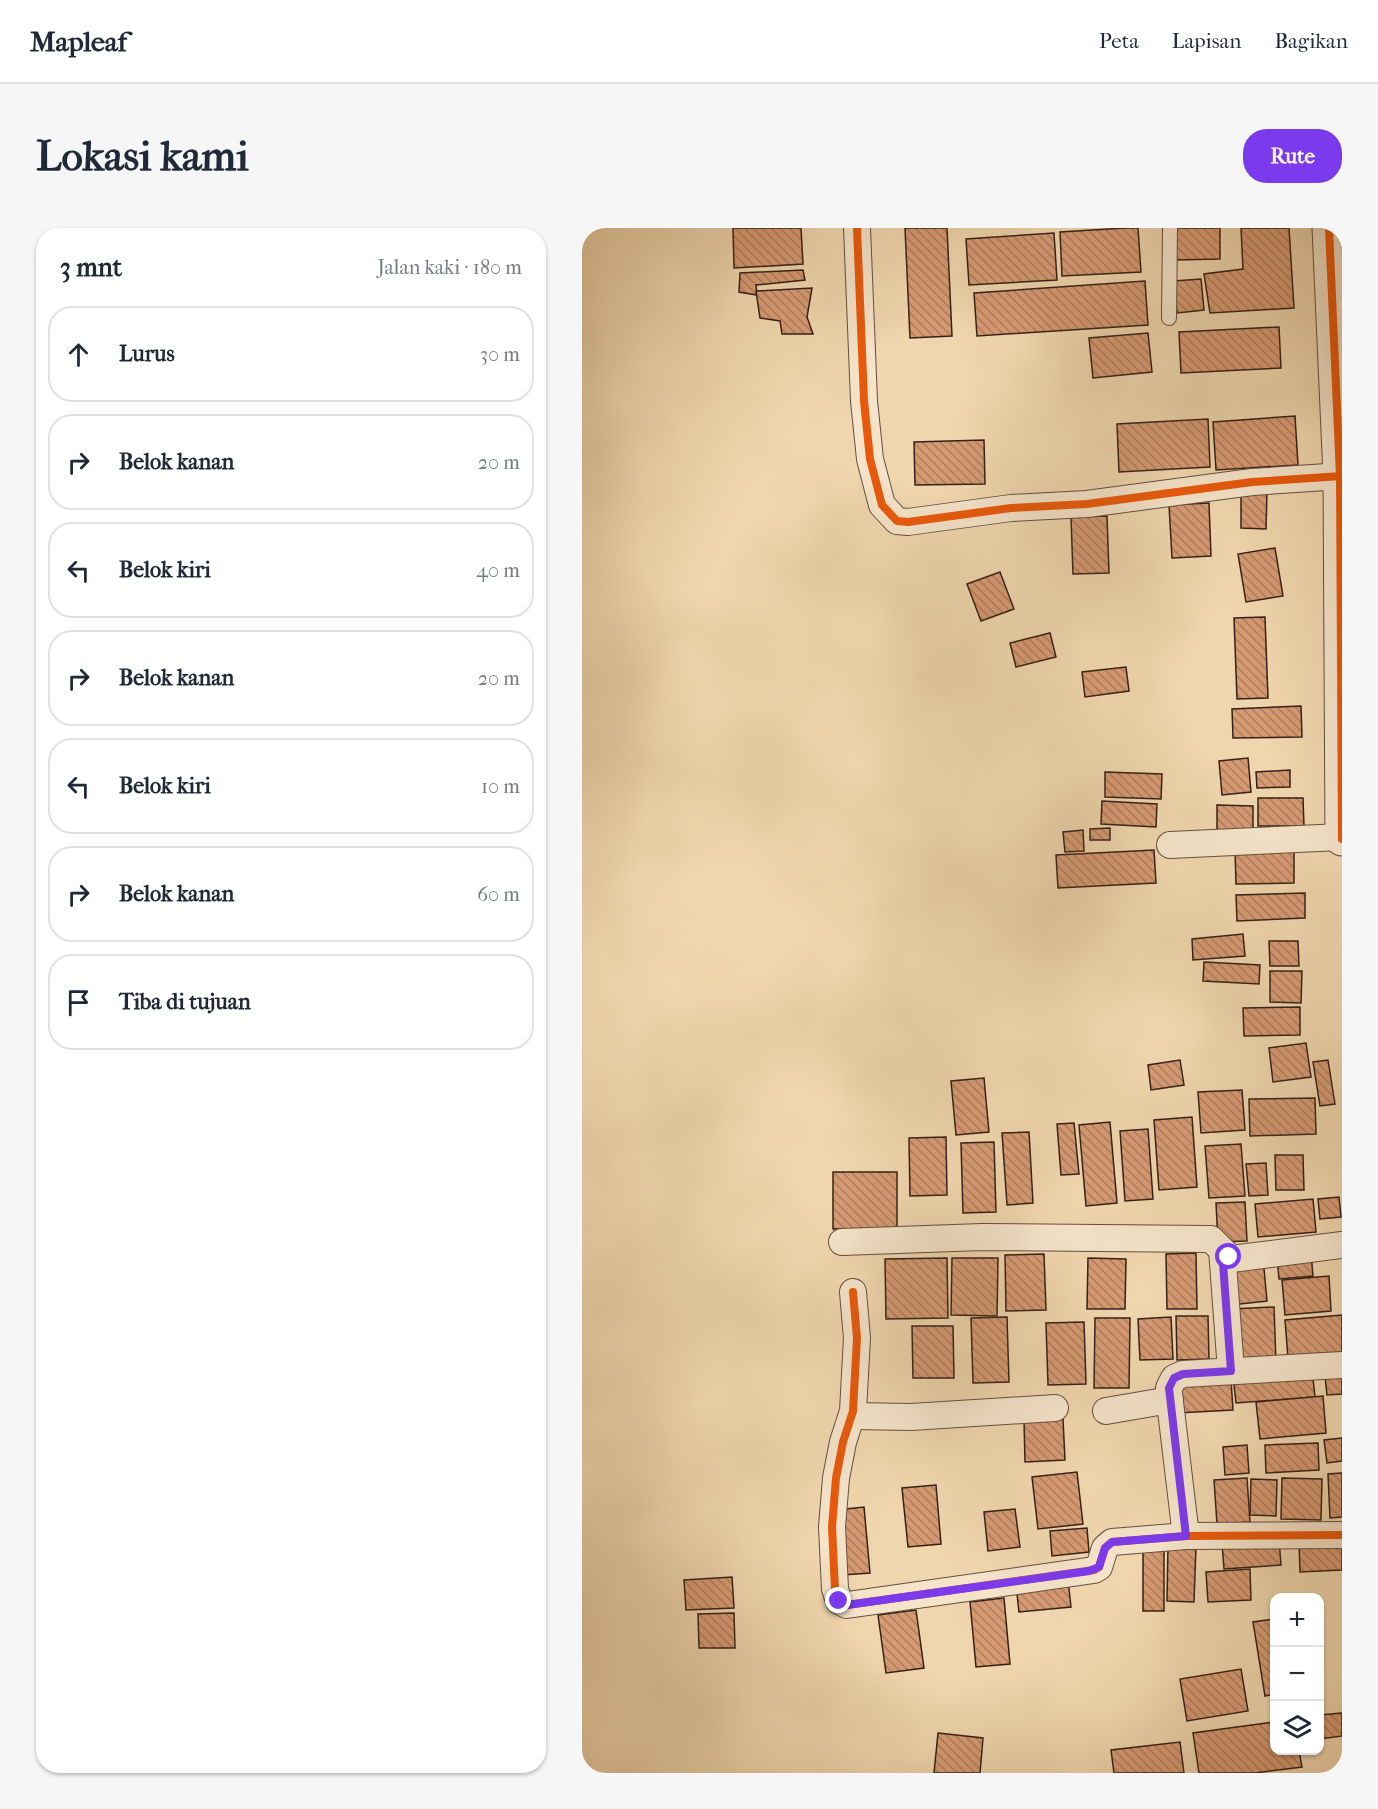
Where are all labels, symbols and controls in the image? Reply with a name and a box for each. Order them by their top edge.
text: Mapleaf [30,25,127,58]
text: Peta [1099,29,1139,53]
text: Lapisan [1172,29,1241,53]
text: Bagikan [1274,29,1348,53]
button: Rute [1243,129,1342,183]
text: Lokasi kami [36,132,249,181]
text: 3 mnt [60,252,122,283]
text: Jalan kaki · 180 m [378,256,522,279]
icon: ahead [62,338,95,371]
text: Lurus [119,341,175,367]
text: 30 m [480,343,520,366]
icon: right [62,446,95,479]
text: Belok kanan [119,449,234,475]
text: 20 m [478,451,520,474]
icon: left [62,554,95,587]
text: Belok kiri [119,557,211,583]
text: 40 m [476,559,520,582]
icon: right [62,662,95,695]
text: Belok kanan [119,665,234,691]
text: 20 m [478,667,520,690]
icon: left [62,770,95,803]
text: Belok kiri [119,773,211,799]
text: 10 m [481,775,520,798]
icon: right [62,878,95,911]
text: Belok kanan [119,881,234,907]
text: 60 m [477,883,520,906]
icon: arrive [62,986,95,1019]
text: Tiba di tujuan [119,989,251,1015]
route start [1215,1243,1241,1269]
route end [825,1587,851,1613]
map controls [1270,1593,1324,1755]
button: + [1270,1593,1324,1647]
button: − [1270,1647,1324,1701]
button: layers [1270,1701,1324,1755]

